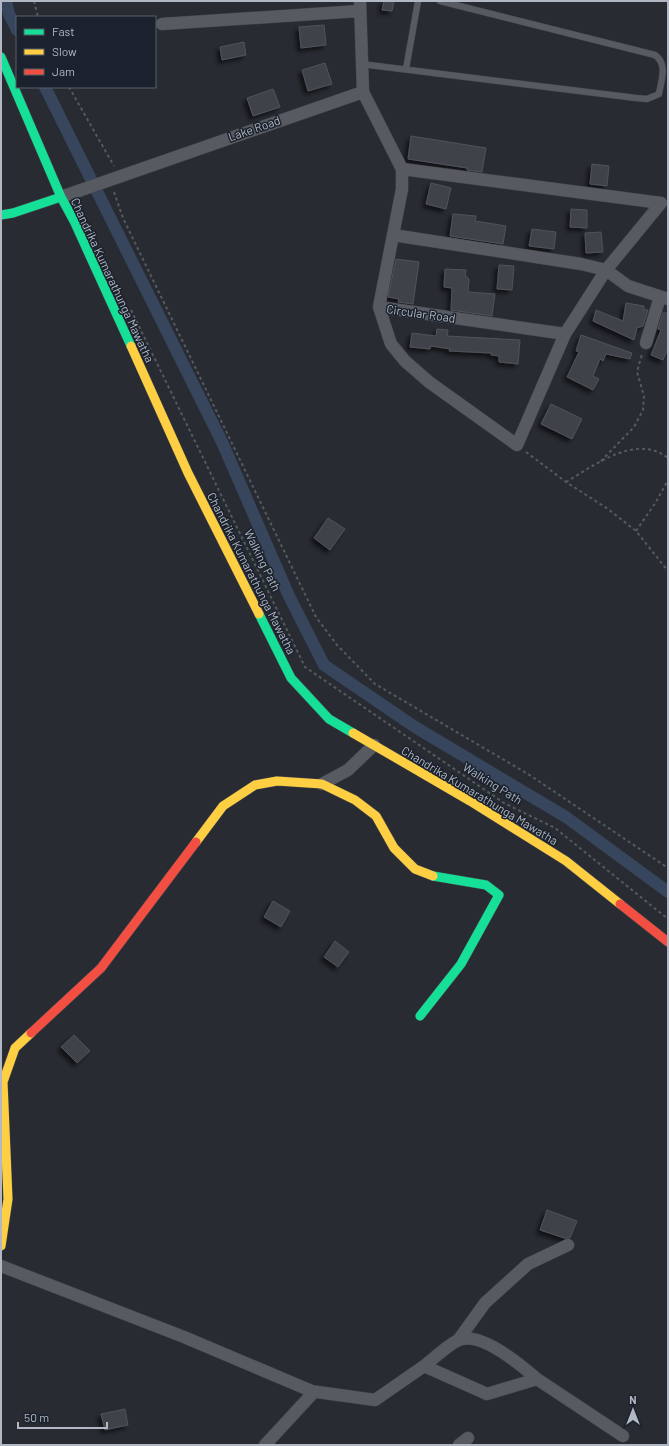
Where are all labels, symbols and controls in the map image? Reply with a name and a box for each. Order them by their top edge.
legend [16,16,156,88]
text: Fast [52,24,75,38]
text: Slow [52,44,77,58]
text: Jam [52,64,75,78]
street label: Lake Road [226,113,282,143]
street label: Chandrika Kumarathunga Mawatha [69,196,157,364]
street label: Circular Road [386,301,456,325]
street label: Chandrika Kumarathunga Mawatha [205,490,299,656]
street label: Walking Path [242,527,284,593]
street label: Chandrika Kumarathunga Mawatha [399,743,561,847]
street label: Walking Path [461,759,525,807]
north arrow [613,1390,653,1430]
text: N [629,1393,637,1406]
scale bar [18,1404,107,1430]
text: 50 m [24,1410,49,1424]

